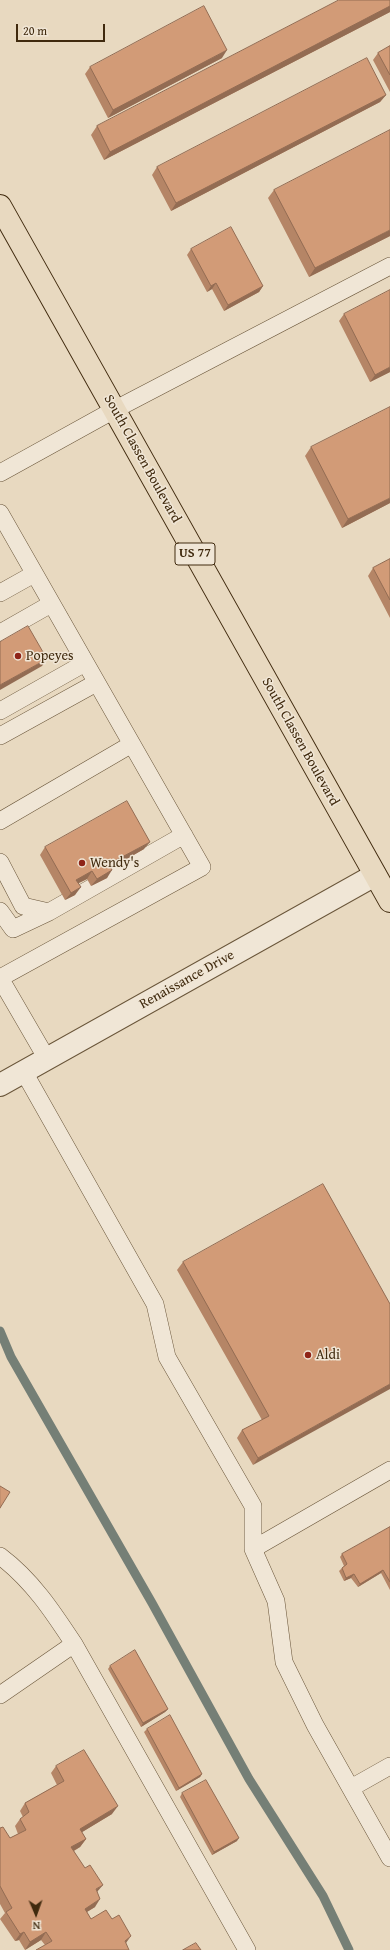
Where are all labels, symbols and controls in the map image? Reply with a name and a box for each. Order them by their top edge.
scale bar [18,16,107,42]
text: 20 m [23,22,47,39]
street label: South Classen Boulevard [100,392,184,526]
road number: US 77 [175,543,215,565]
place label: Popeyes [26,648,74,664]
marker: Popeyes [13,651,23,661]
street label: South Classen Boulevard [258,675,342,809]
place label: Wendy's [90,855,139,871]
marker: Wendy's [77,858,87,868]
street label: Renaissance Drive [137,947,237,1013]
place label: Aldi [316,1347,340,1363]
marker: Aldi [303,1350,313,1360]
north arrow [16,1894,56,1934]
text: N [32,1918,40,1934]

